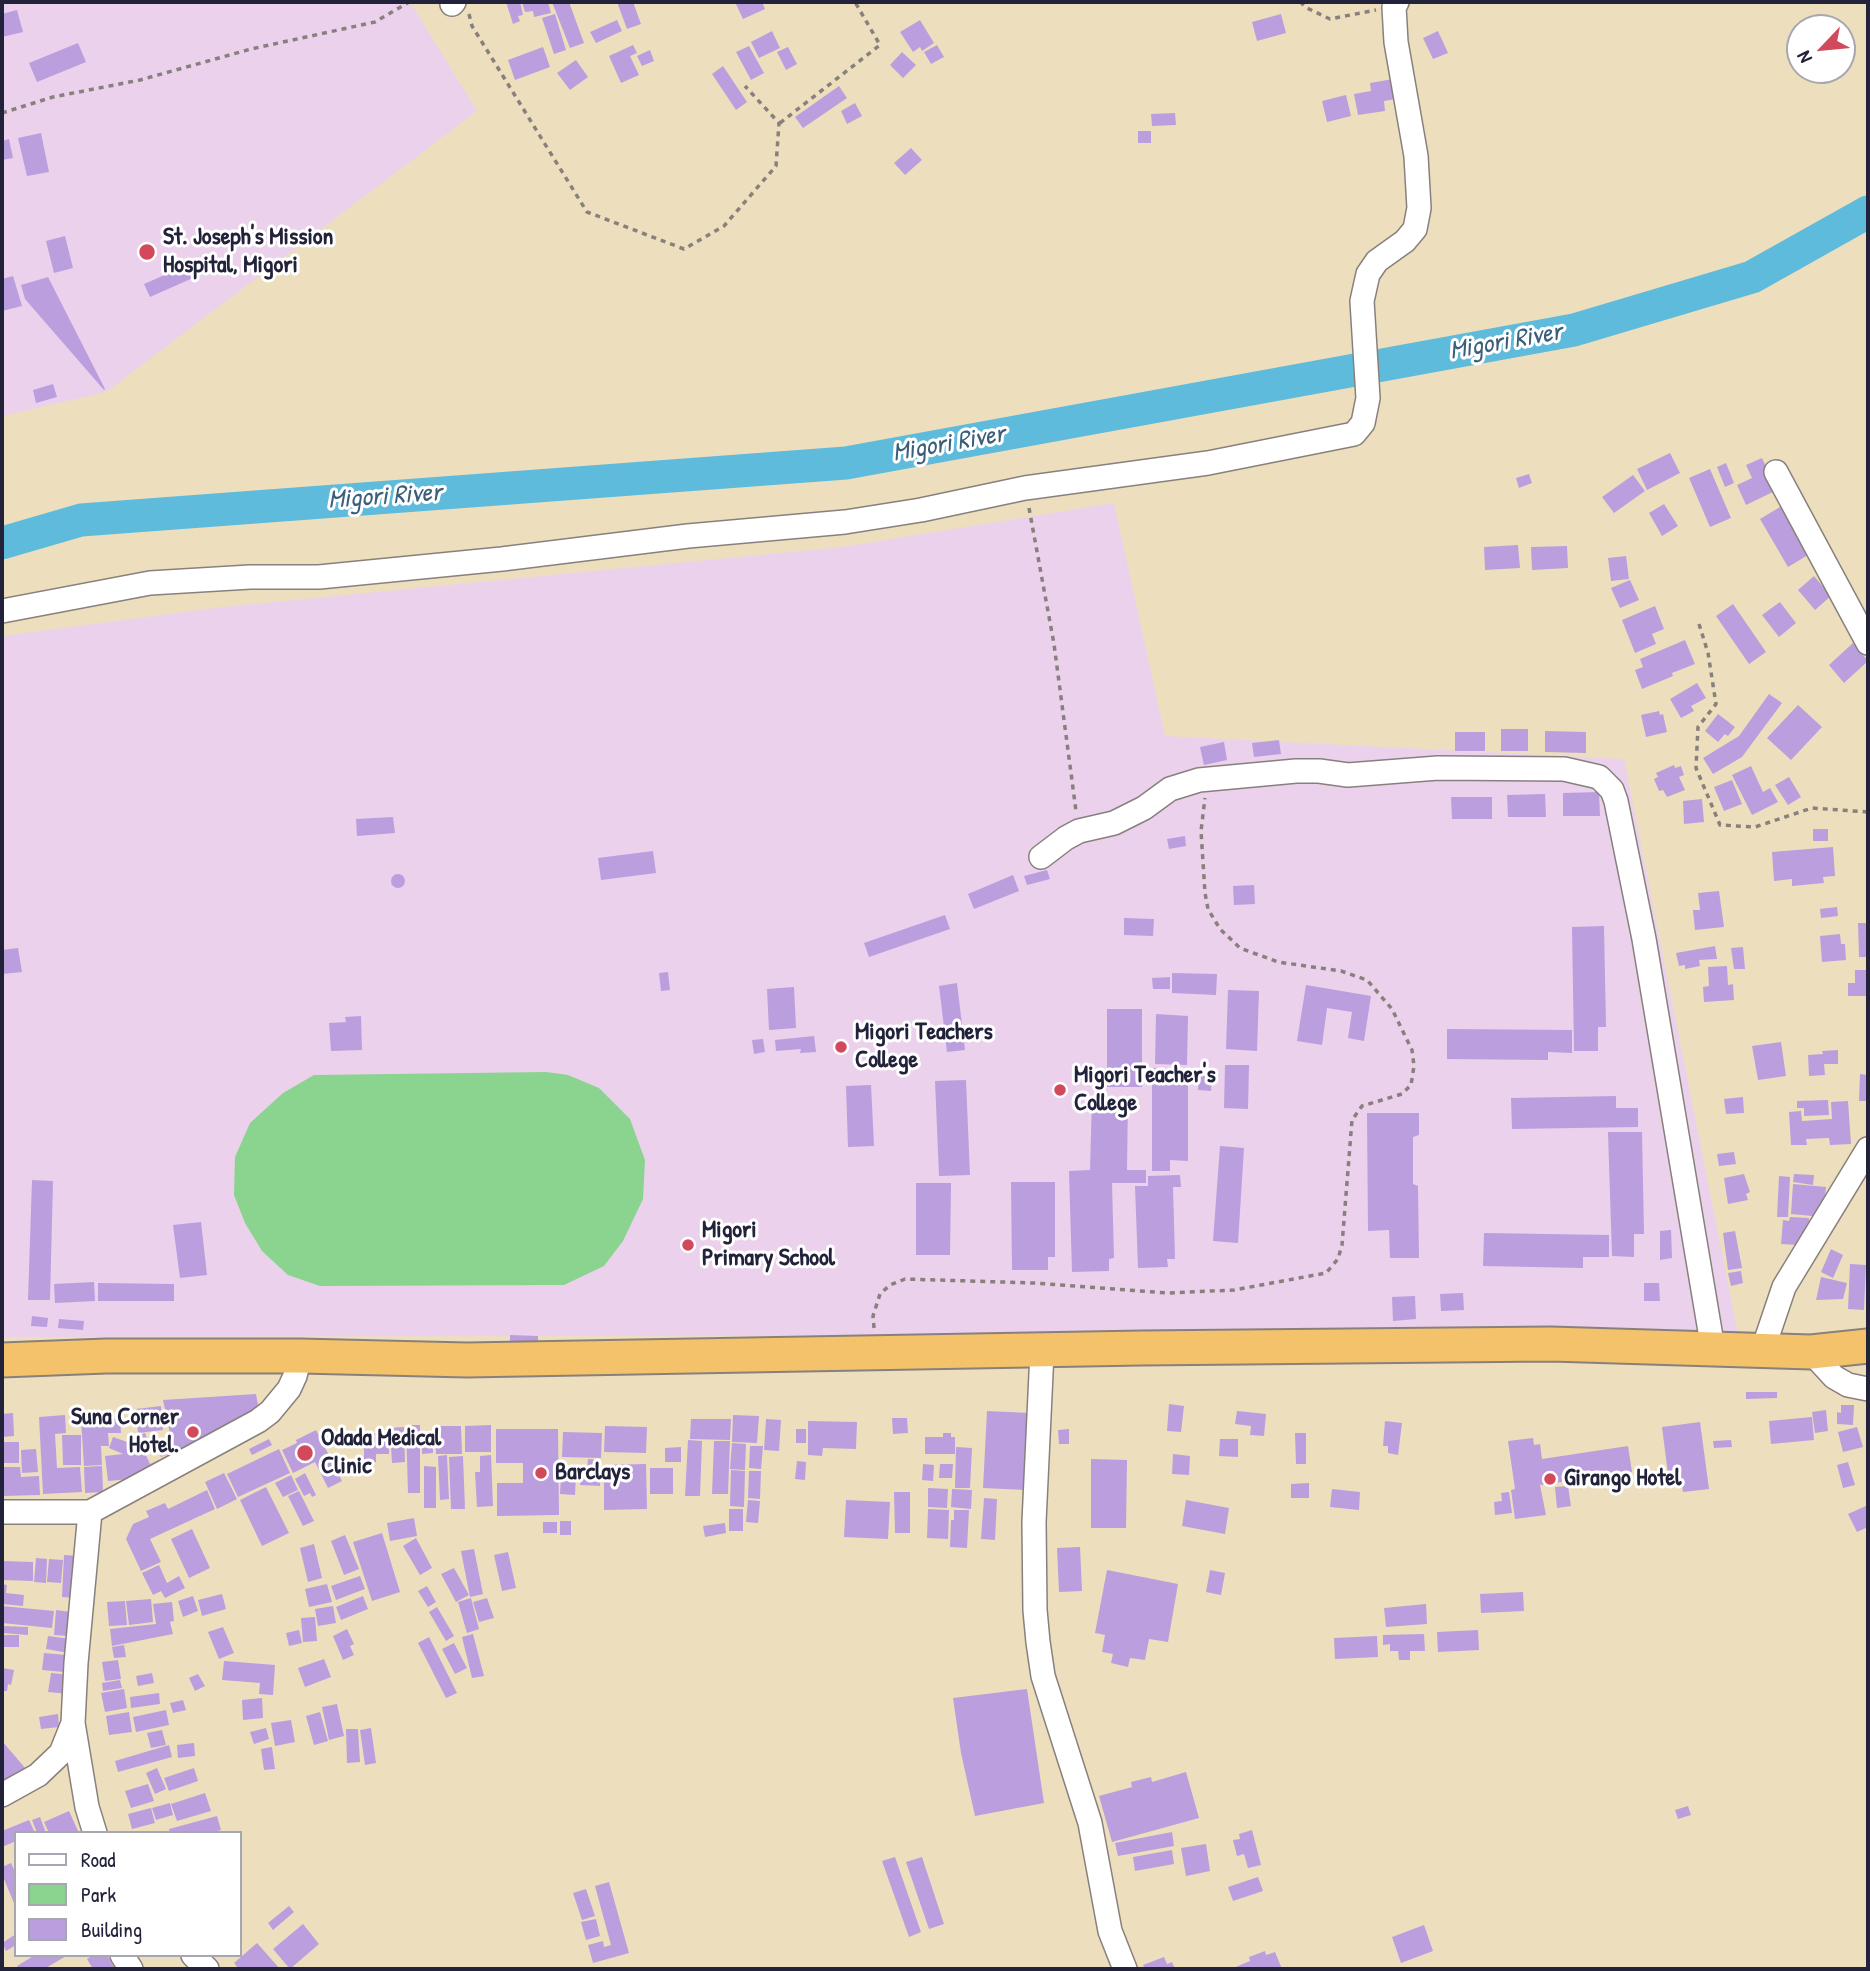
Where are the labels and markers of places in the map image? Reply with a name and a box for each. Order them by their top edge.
place label: St. Joseph's Mission Hospital, Migori [163,224,333,280]
marker: St. Joseph's Mission Hospital, Migori [137,242,157,262]
place label: Migori Teachers College [855,1019,993,1075]
marker: Migori Teachers College [833,1039,849,1055]
place label: Migori Teacher's College [1074,1062,1216,1118]
marker: Migori Teacher's College [1052,1082,1068,1098]
place label: Migori Primary School [702,1217,835,1273]
marker: Migori Primary School [680,1237,696,1253]
place label: Suna Corner Hotel. [71,1404,179,1460]
marker: Suna Corner Hotel. [185,1424,201,1440]
place label: Odada Medical Clinic [321,1425,441,1481]
marker: Odada Medical Clinic [295,1443,315,1463]
place label: Barclays [555,1459,630,1487]
marker: Barclays [533,1465,549,1481]
place label: Girango Hotel [1564,1465,1681,1493]
marker: Girango Hotel [1542,1471,1558,1487]

